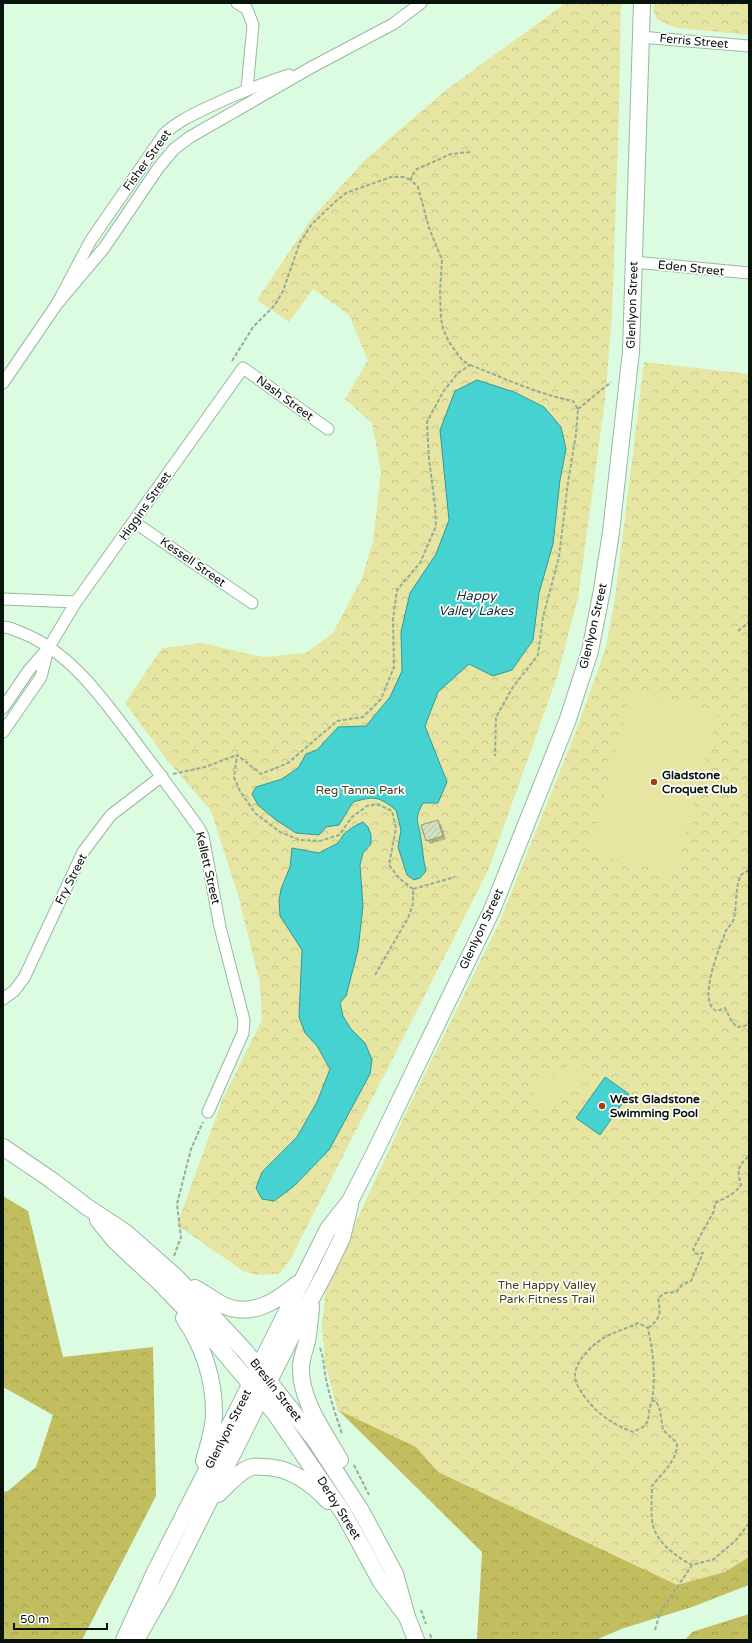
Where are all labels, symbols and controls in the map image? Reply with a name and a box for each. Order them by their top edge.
street label: Ferris Street [659,31,729,51]
street label: Fisher Street [120,126,174,193]
street label: Eden Street [657,258,725,278]
street label: Glenlyon Street [623,261,641,349]
street label: Nash Street [254,373,316,424]
street label: Higgins Street [116,469,174,543]
street label: Kessell Street [158,534,229,590]
street label: Glenlyon Street [576,581,610,670]
water label: Happy Valley Lakes [438,588,514,619]
place label: Gladstone Croquet Club [662,768,738,797]
marker: Gladstone Croquet Club [649,777,659,787]
park label: Reg Tanna Park [315,783,405,797]
street label: Kellett Street [193,830,223,906]
street label: Fry Street [52,851,90,907]
street label: Glenlyon Street [456,886,506,972]
place label: West Gladstone Swimming Pool [610,1092,700,1121]
marker: West Gladstone Swimming Pool [597,1101,607,1111]
park label: The Happy Valley Park Fitness Trail [498,1278,597,1306]
street label: Breslin Street [247,1356,305,1425]
street label: Glenlyon Street [202,1386,254,1471]
street label: Derby Street [314,1474,364,1542]
scale bar [14,1605,107,1631]
text: 50 m [20,1612,49,1626]

